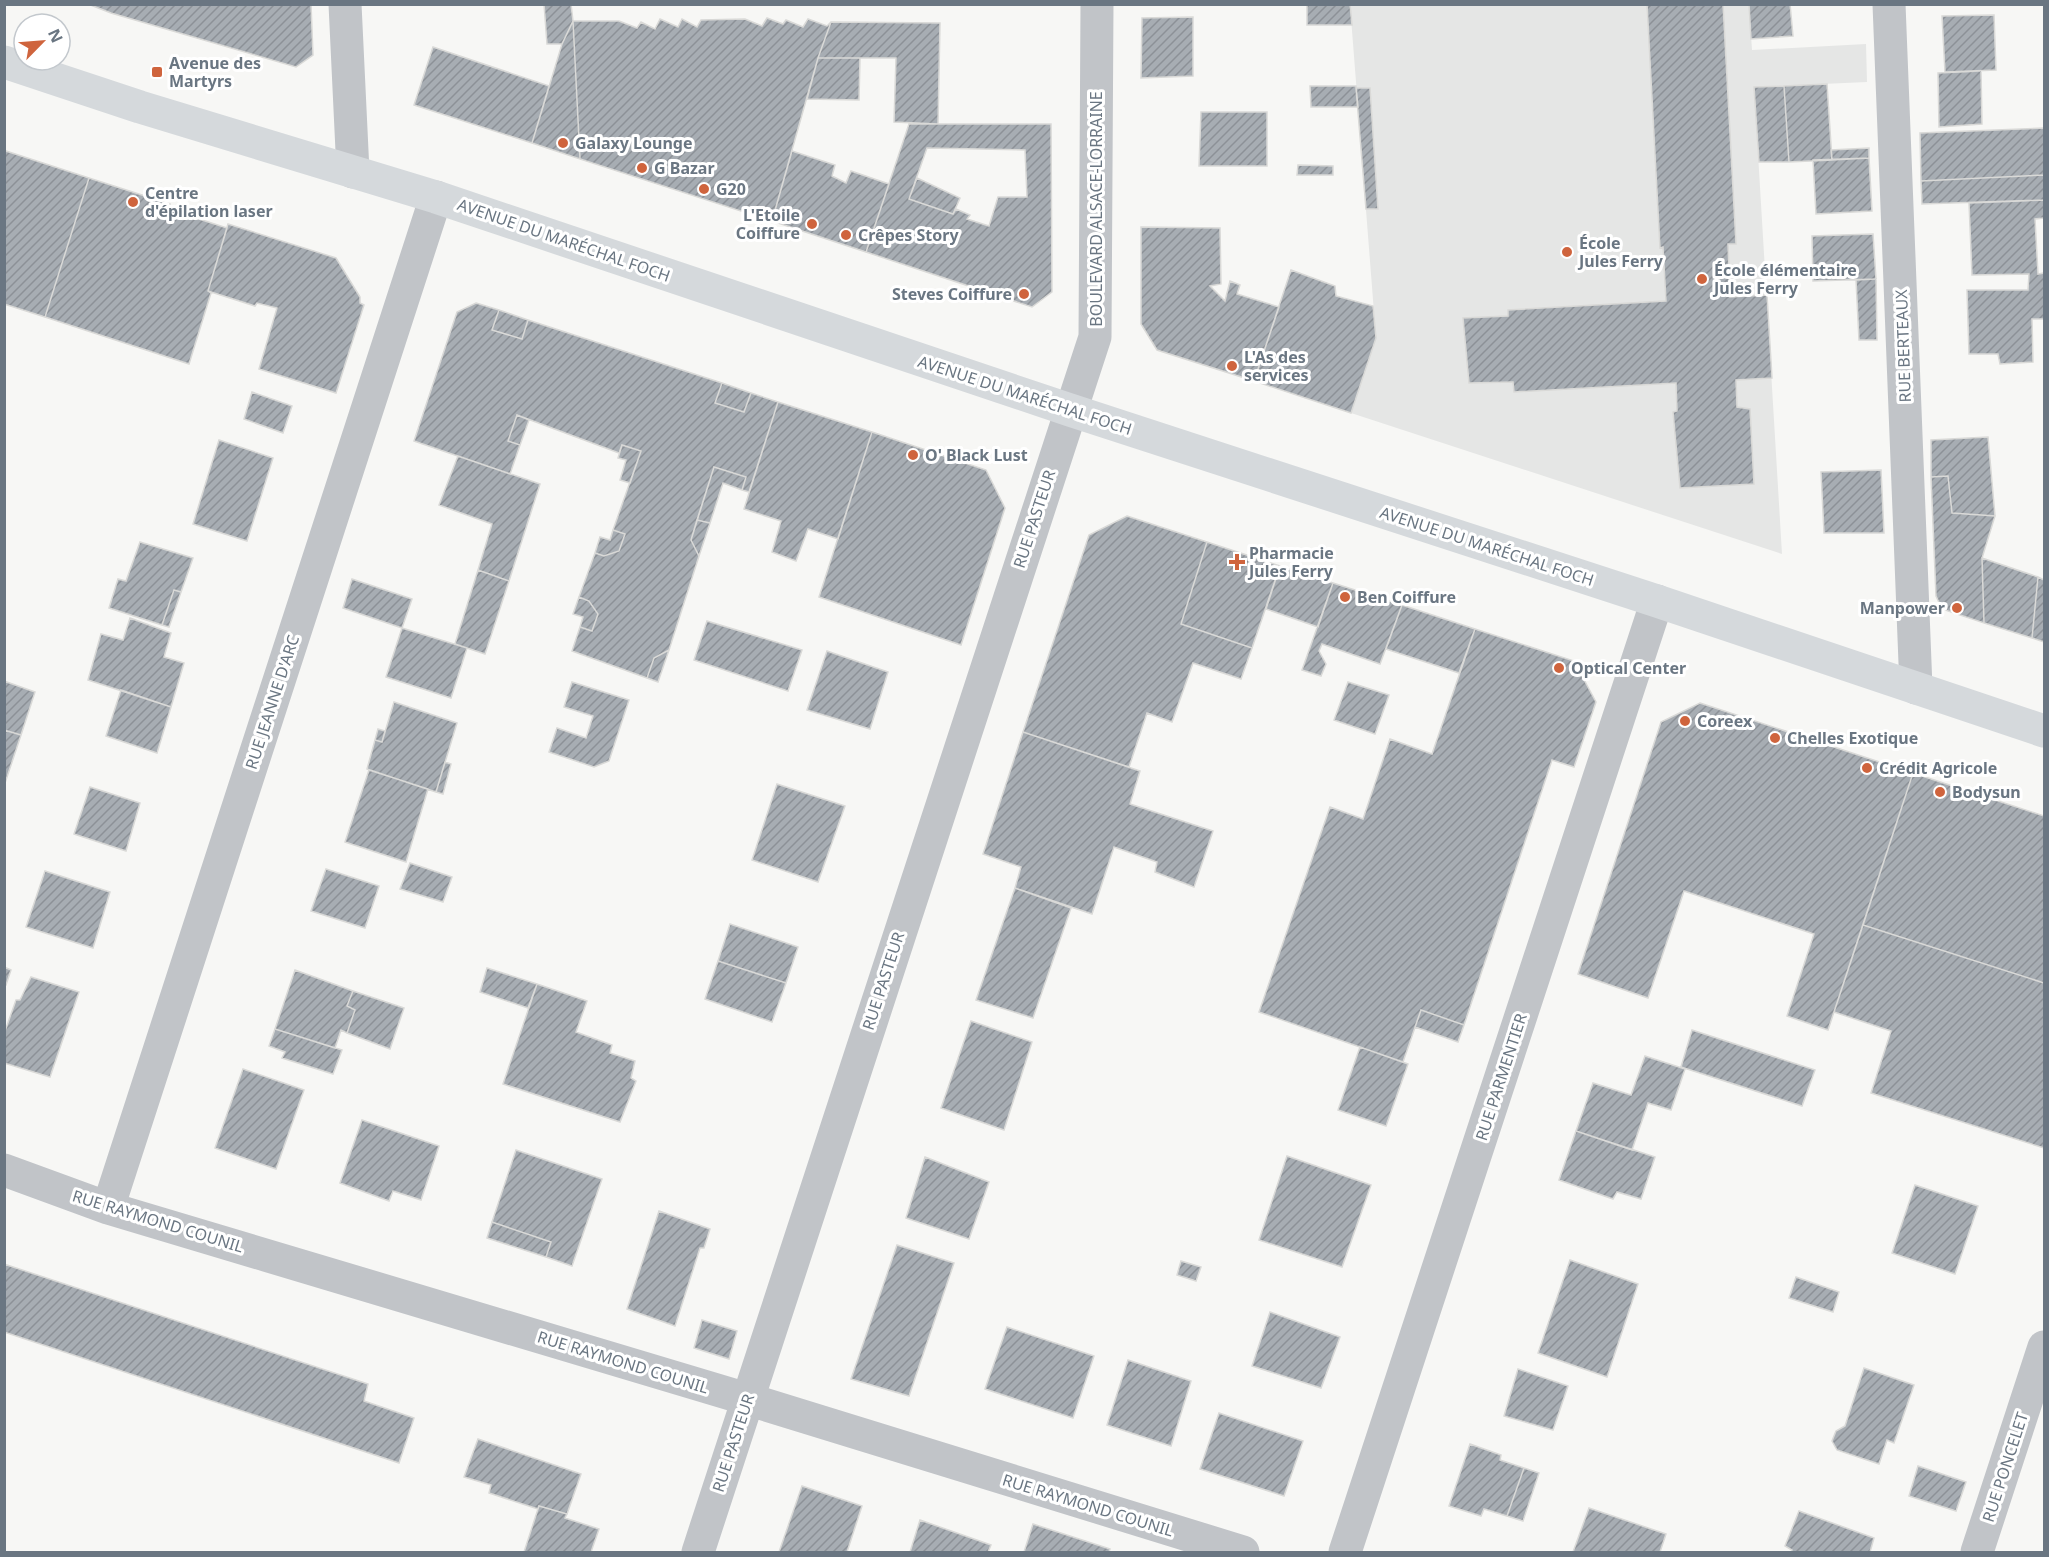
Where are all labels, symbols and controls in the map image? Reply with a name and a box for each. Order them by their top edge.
north arrow [12,12,72,72]
text: N [43,25,68,46]
place label: Avenue des Martyrs [169,52,261,92]
marker: Avenue des Martyrs [150,65,164,79]
street label: BOULEVARD ALSACE-LORRAINE [1085,91,1107,327]
place label: Galaxy Lounge [575,132,692,154]
marker: Galaxy Lounge [556,136,570,150]
place label: G Bazar [654,157,715,179]
marker: G Bazar [635,161,649,175]
place label: G20 [716,178,746,200]
place label: Centre d'épilation laser [145,182,273,222]
marker: G20 [697,182,711,196]
street label: AVENUE DU MARÉCHAL FOCH [455,193,673,287]
marker: Centre d'épilation laser [126,195,140,209]
place label: L'Etoile Coiffure [736,204,800,244]
marker: L'Etoile Coiffure [805,217,819,231]
place label: Crêpes Story [858,224,959,246]
marker: Crêpes Story [839,228,853,242]
place label: École Jules Ferry [1577,232,1664,272]
marker: École Jules Ferry [1560,245,1574,259]
place label: École élémentaire Jules Ferry [1712,259,1857,299]
marker: École élémentaire Jules Ferry [1695,272,1709,286]
place label: Steves Coiffure [892,283,1012,305]
marker: Steves Coiffure [1017,287,1031,301]
street label: RUE BERTEAUX [1890,289,1916,403]
place label: L'As des services [1244,346,1309,386]
street label: AVENUE DU MARÉCHAL FOCH [915,350,1135,440]
marker: L'As des services [1225,359,1239,373]
place label: O' Black Lust [925,444,1028,466]
marker: O' Black Lust [906,448,920,462]
street label: RUE PASTEUR [1008,467,1060,571]
street label: AVENUE DU MARÉCHAL FOCH [1377,501,1597,591]
place label: Pharmacie Jules Ferry [1247,542,1334,582]
marker: Pharmacie Jules Ferry [1230,555,1244,569]
place label: Ben Coiffure [1357,586,1456,608]
marker: Ben Coiffure [1338,590,1352,604]
place label: Manpower [1860,597,1945,619]
marker: Manpower [1950,601,1964,615]
street label: RUE JEANNE D'ARC [240,632,304,772]
place label: Optical Center [1571,657,1686,679]
marker: Optical Center [1552,661,1566,675]
place label: Coreex [1697,710,1753,732]
marker: Coreex [1678,714,1692,728]
place label: Chelles Exotique [1787,727,1918,749]
marker: Chelles Exotique [1768,731,1782,745]
place label: Crédit Agricole [1879,757,1997,779]
marker: Crédit Agricole [1860,761,1874,775]
place label: Bodysun [1952,781,2021,803]
marker: Bodysun [1933,785,1947,799]
street label: RUE PASTEUR [857,929,909,1033]
street label: RUE PARMENTIER [1470,1011,1532,1143]
street label: RUE RAYMOND COUNIL [70,1184,246,1258]
street label: RUE RAYMOND COUNIL [535,1325,711,1399]
street label: RUE PASTEUR [707,1391,759,1495]
street label: RUE PONCELET [1977,1409,2033,1525]
street label: RUE RAYMOND COUNIL [1000,1468,1176,1542]

